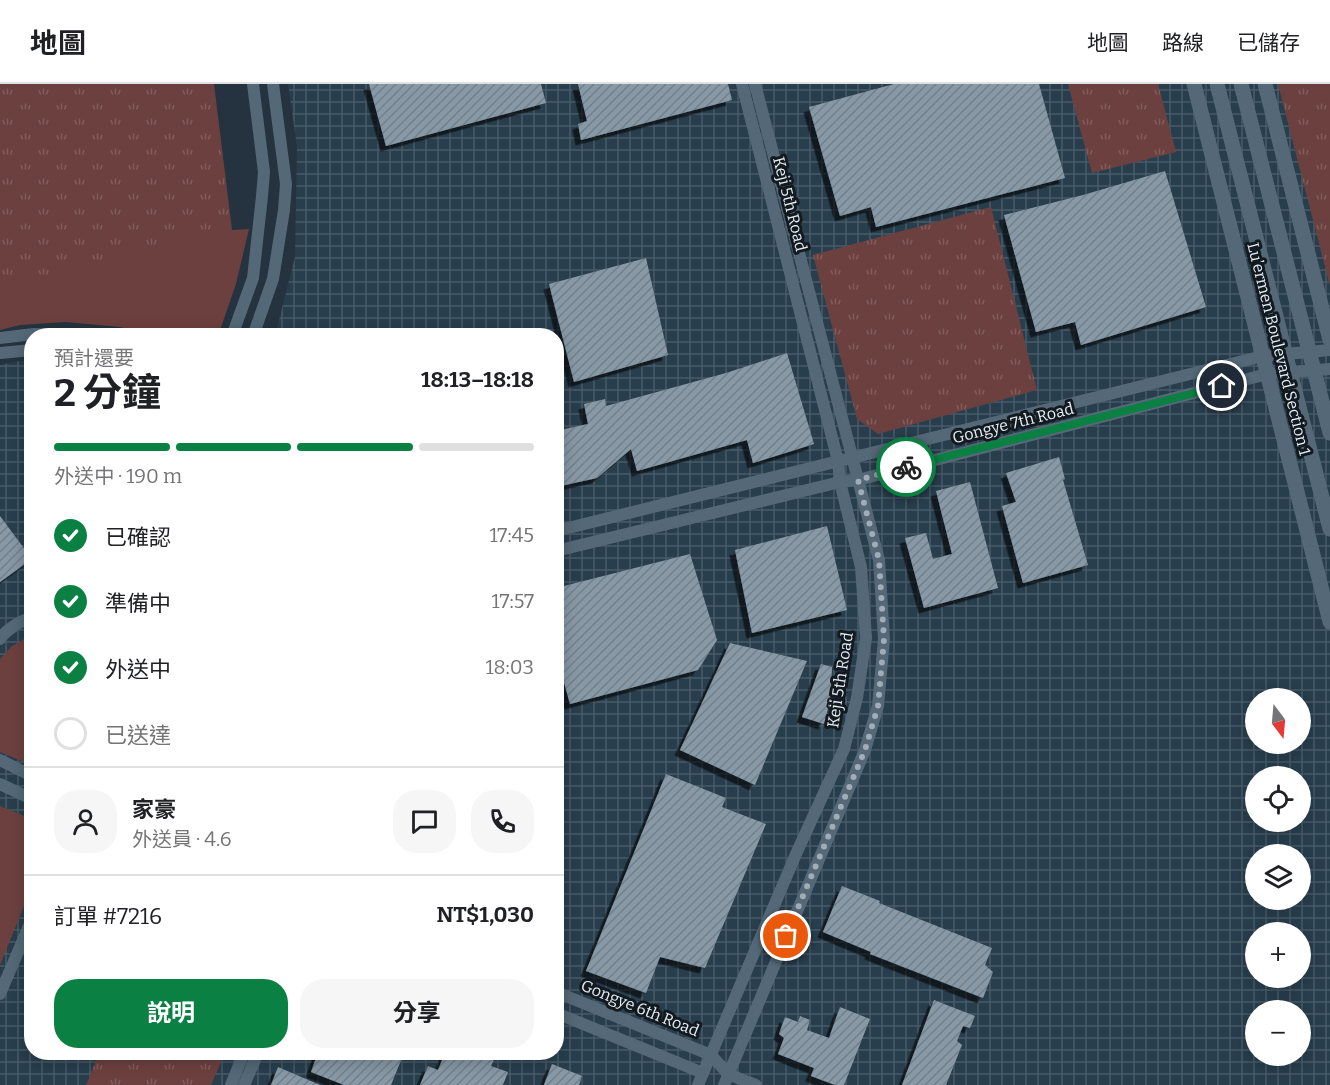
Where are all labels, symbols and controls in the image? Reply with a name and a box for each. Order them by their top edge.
text: 地圖 [30,27,86,60]
text: 地圖 [1087,30,1129,56]
text: 路線 [1162,30,1204,56]
text: 已儲存 [1237,30,1300,56]
street label: Keji 5th Road [769,155,811,254]
street label: Lu’ermen Boulevard Section 1 [1243,241,1315,458]
text: 預計還要 [54,346,134,370]
pin [1196,360,1247,411]
text: 18:13–18:18 [421,366,534,393]
icon: home [1205,369,1238,402]
text: 2 分鐘 [54,370,161,416]
street label: Gongye 7th Road [950,399,1076,447]
courier [876,437,936,497]
icon: bike [890,451,923,484]
text: 外送中 · 190 m [54,464,182,488]
icon: check [54,519,87,552]
text: 17:45 [489,523,534,547]
text: 已確認 [105,524,171,551]
icon: check [54,585,87,618]
text: 17:57 [492,589,534,613]
text: 準備中 [105,590,171,617]
street label: Keji 5th Road [823,630,857,729]
icon: check [54,651,87,684]
text: 18:03 [485,655,534,679]
text: 外送中 [105,656,171,683]
north arrow [1245,688,1311,754]
map controls [1245,688,1311,1066]
text: 已送達 [105,722,171,749]
button: locate [1245,766,1311,832]
button: person [54,790,117,853]
button: chat [393,790,456,853]
button: phone [471,790,534,853]
text: 家豪 [132,796,176,823]
text: 外送員 · 4.6 [132,827,231,851]
button: layers [1245,844,1311,910]
text: NT$1,030 [437,901,534,928]
text: 訂單 #7216 [54,903,162,930]
pin [760,910,811,961]
icon: bag [769,919,802,952]
button: + [1245,922,1311,988]
street label: Gongye 6th Road [578,976,702,1041]
button: 說明 [54,979,288,1048]
button: 分享 [300,979,534,1048]
button: − [1245,1000,1311,1066]

